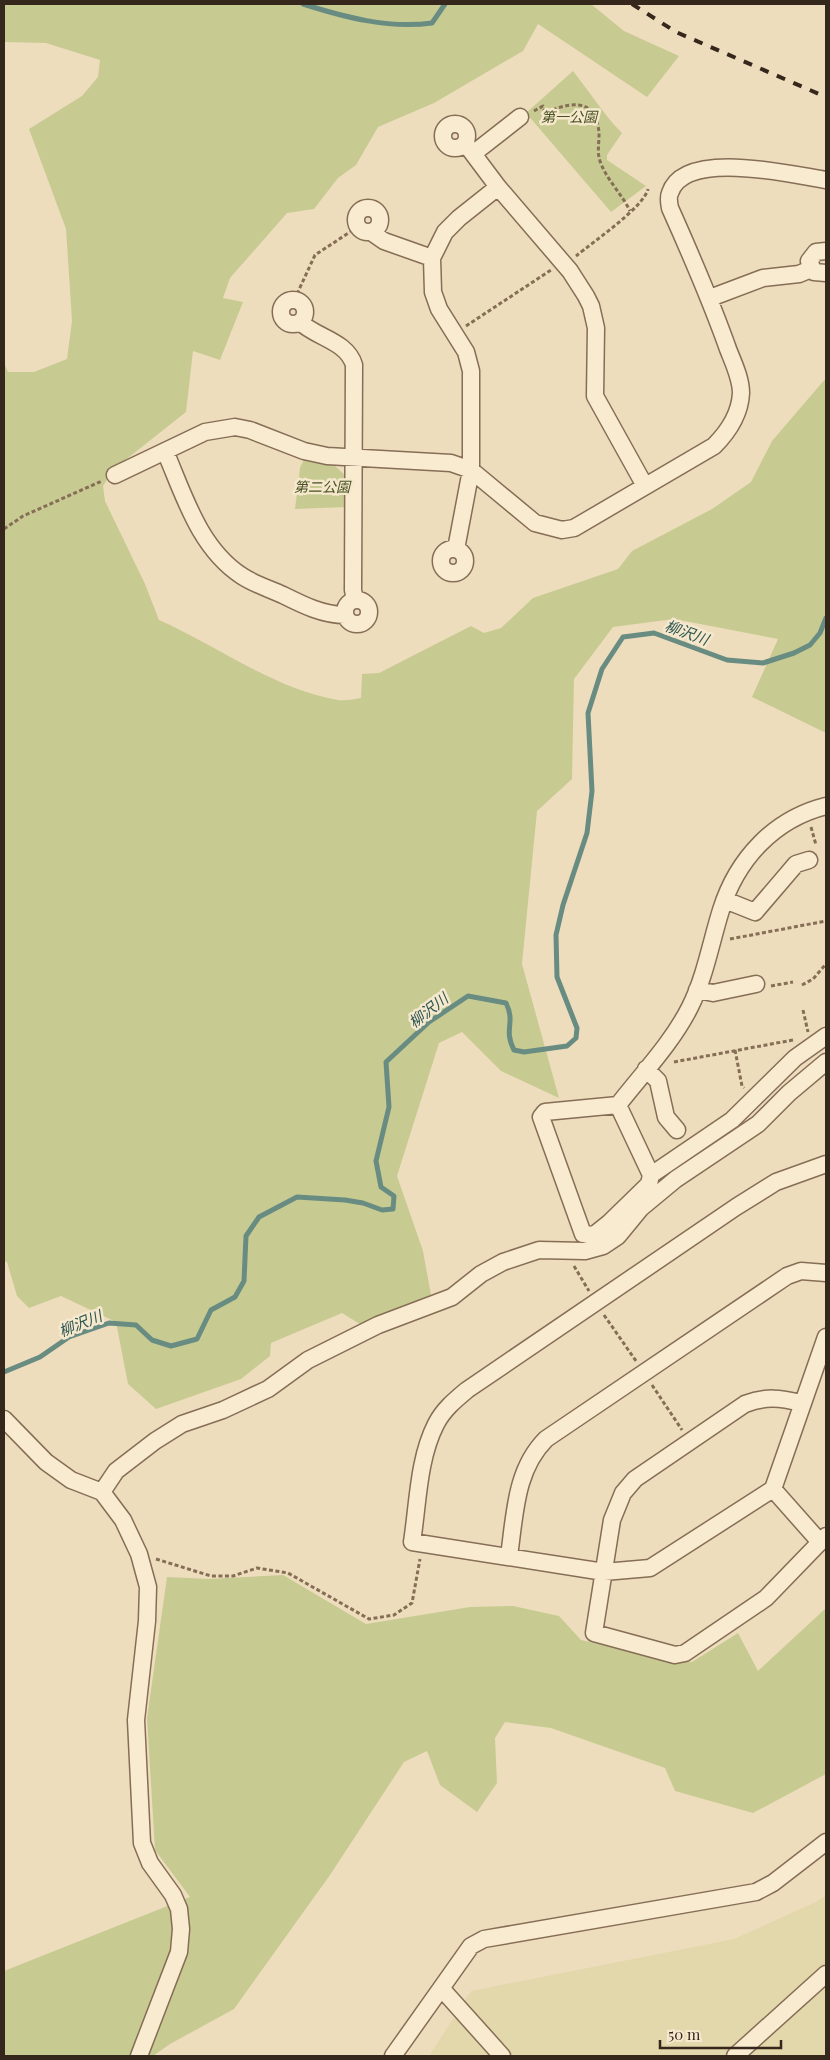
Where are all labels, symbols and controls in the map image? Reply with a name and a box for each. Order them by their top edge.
park label: 第一公園 [541,107,599,126]
park label: 第二公園 [294,477,352,496]
water label: 柳沢川 [662,615,713,650]
water label: 柳沢川 [404,987,453,1032]
water label: 柳沢川 [55,1305,106,1341]
scale bar [660,2018,781,2050]
text: 50 m [668,2024,701,2044]

